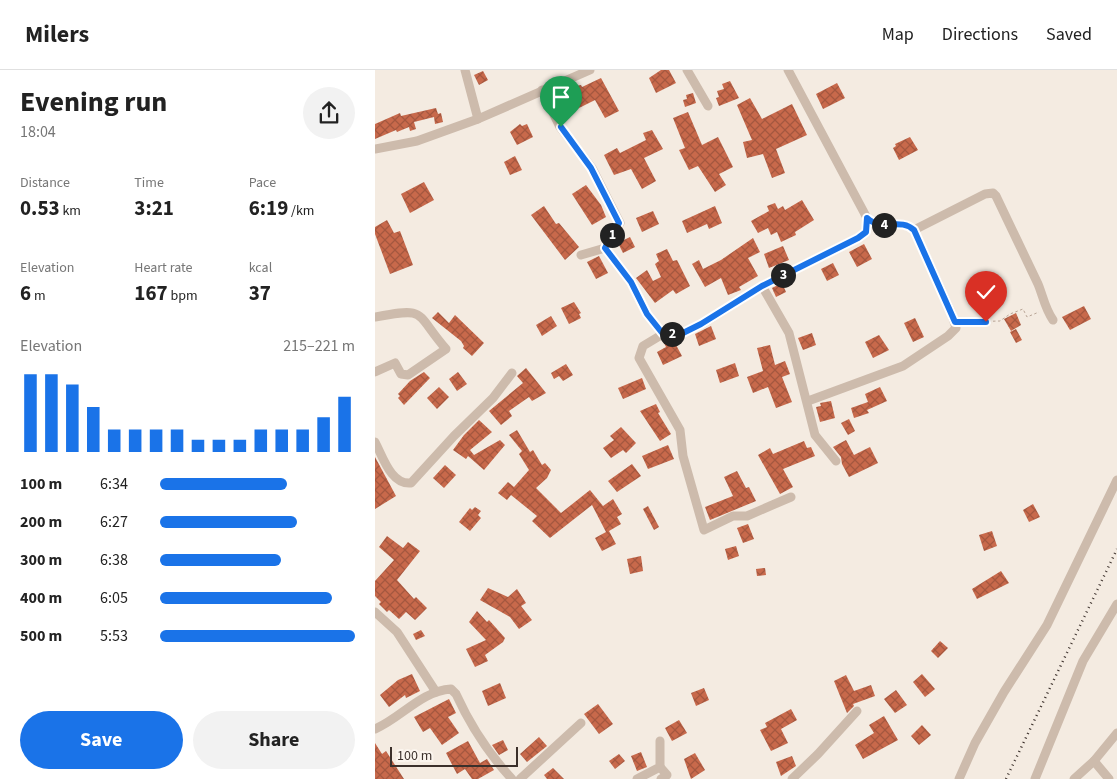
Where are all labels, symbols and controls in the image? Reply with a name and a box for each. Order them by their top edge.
text: Milers [25,17,89,52]
text: Map [882,22,914,47]
text: Directions [942,22,1018,47]
text: Saved [1046,22,1092,47]
pin [540,76,582,127]
text: Evening run [20,82,167,122]
icon: arrive [547,83,575,111]
button: share [303,87,355,139]
text: 18:04 [20,121,56,143]
text: Distance [20,173,70,193]
text: Time [134,173,164,193]
text: Pace [249,173,276,193]
text: 0.53 [20,193,60,223]
text: 3:21 [134,193,174,223]
text: 6:19 [249,193,288,223]
text: km [60,201,81,221]
text: /km [288,201,314,221]
pin: 4 [871,212,897,238]
text: 4 [881,215,888,235]
pin: 1 [599,222,625,248]
text: 1 [609,225,616,245]
text: Elevation [20,258,75,278]
text: Heart rate [134,258,193,278]
text: kcal [249,258,272,278]
pin: 3 [771,262,795,288]
text: 3 [780,265,787,285]
pin [965,271,1007,322]
text: 6 [20,278,31,308]
text: 167 [134,278,168,308]
text: 37 [249,278,271,308]
icon: check [972,278,1000,306]
text: m [31,286,46,306]
text: bpm [168,286,198,306]
pin: 2 [659,322,685,346]
text: 2 [669,324,676,344]
text: Elevation [20,335,82,357]
text: 215–221 m [283,335,355,357]
text: 100 m [20,473,62,495]
text: 6:34 [100,473,128,495]
text: 200 m [20,511,62,533]
text: 6:27 [100,511,128,533]
text: 300 m [20,549,62,571]
text: 6:38 [100,549,128,571]
text: 400 m [20,587,62,609]
text: 6:05 [100,587,128,609]
text: 500 m [20,625,62,647]
text: 5:53 [100,625,128,647]
button: Save [20,711,183,769]
button: Share [193,711,355,769]
scale bar [390,744,517,767]
text: 100 m [397,746,432,766]

